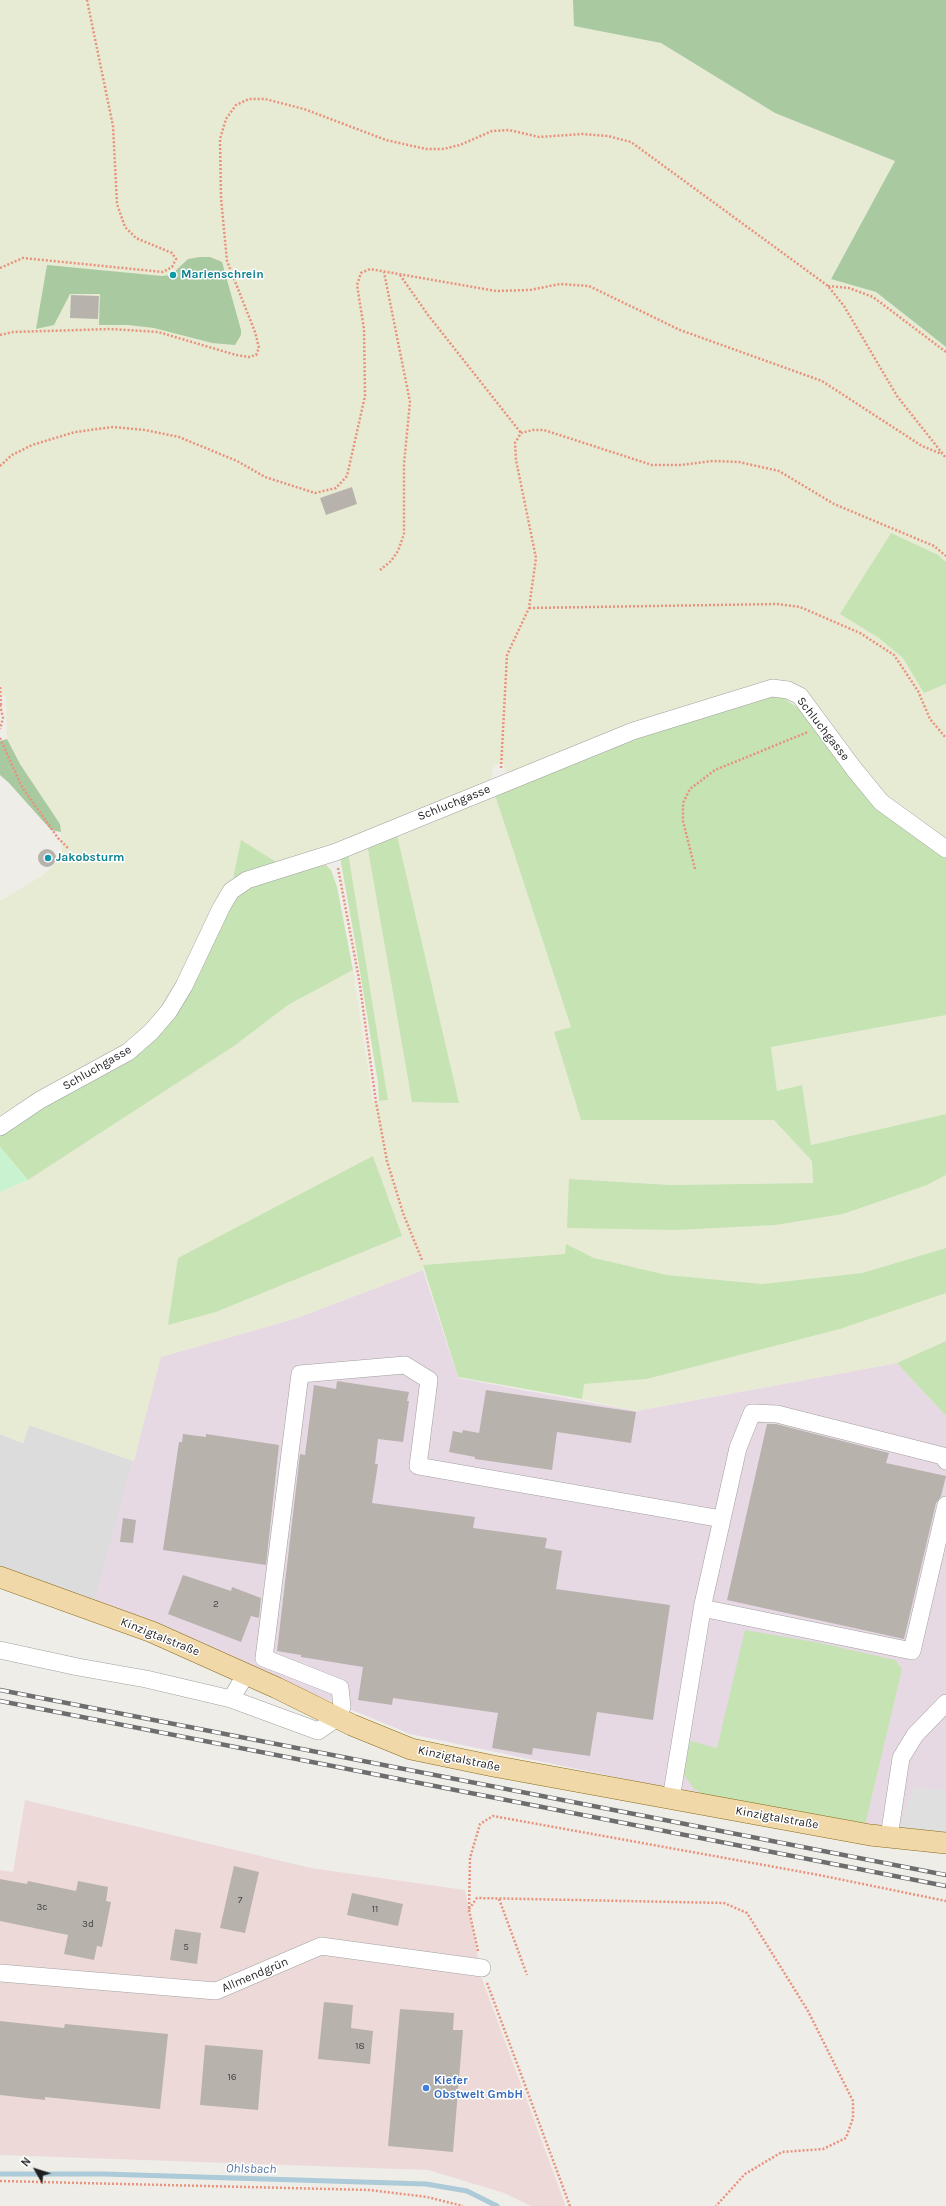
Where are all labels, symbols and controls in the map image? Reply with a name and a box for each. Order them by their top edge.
place label: Marienschrein [181,268,264,282]
marker: Marienschrein [168,270,178,280]
street label: Schluchgasse [794,694,852,764]
street label: Schluchgasse [416,782,492,824]
place label: Jakobsturm [56,851,124,865]
marker: Jakobsturm [43,853,53,863]
street label: Schluchgasse [60,1043,134,1093]
house number: 2 [213,1598,219,1610]
street label: Kinzigtalstraße [118,1615,202,1659]
street label: Kinzigtalstraße [416,1743,502,1775]
street label: Kinzigtalstraße [734,1804,820,1832]
house number: 7 [238,1894,242,1906]
house number: 3c [36,1901,48,1913]
house number: 11 [372,1903,378,1915]
house number: 3d [82,1918,94,1930]
house number: 5 [183,1941,189,1953]
street label: Allmendgrün [220,1955,290,1995]
house number: 18 [355,2040,365,2052]
house number: 16 [227,2071,237,2083]
place label: Kiefer Obstwelt GmbH [434,2074,523,2102]
marker: Kiefer Obstwelt GmbH [421,2083,431,2093]
north arrow [16,2150,56,2190]
text: N [19,2155,34,2169]
water label: Ohlsbach [226,2161,276,2177]

